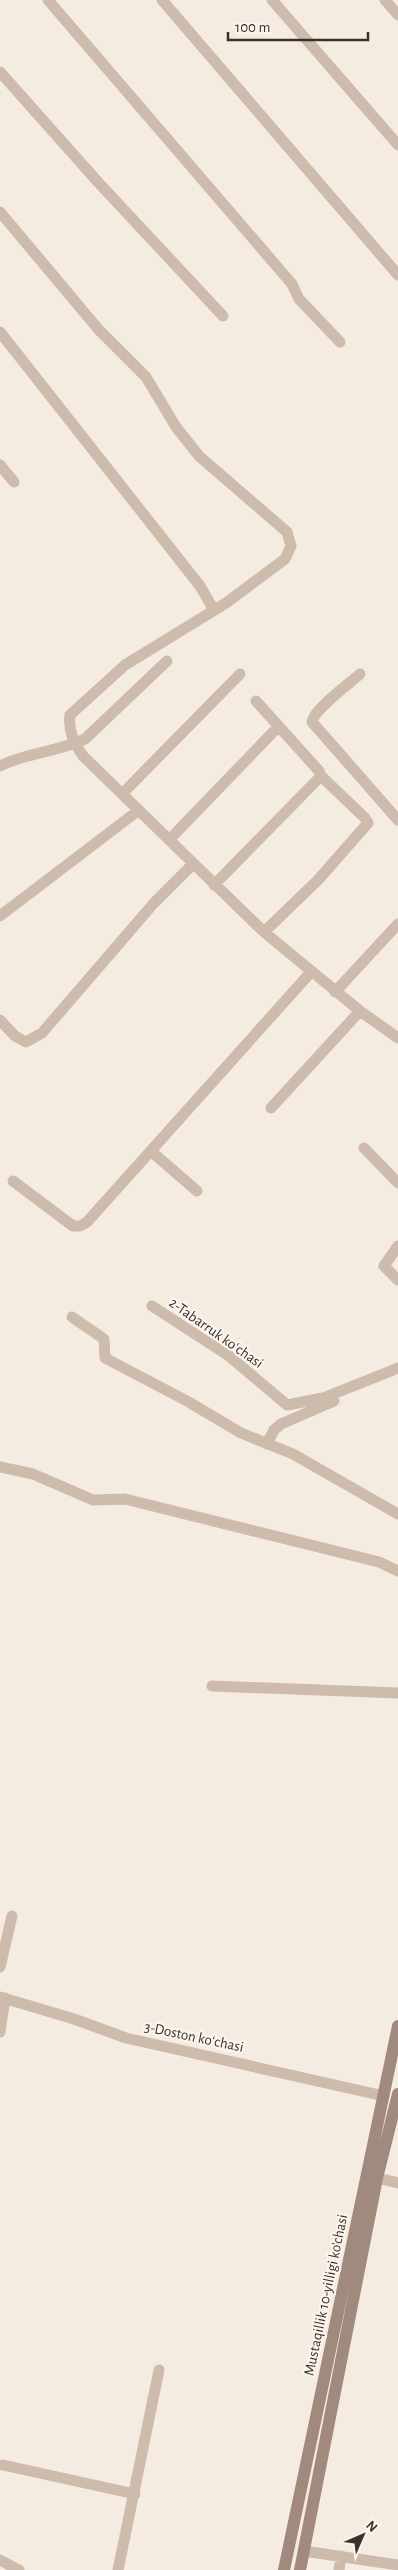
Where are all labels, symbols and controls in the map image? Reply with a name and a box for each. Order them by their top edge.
scale bar [228,10,368,42]
text: 100 m [235,20,270,35]
street label: 2-Tabarruk koʻchasi [166,1295,266,1371]
street label: 3-Doston koʻchasi [143,2019,245,2055]
street label: Mustaqillik 10-yilligi ko'chasi [302,2213,350,2377]
north arrow [338,2510,388,2560]
text: N [363,2518,380,2535]

